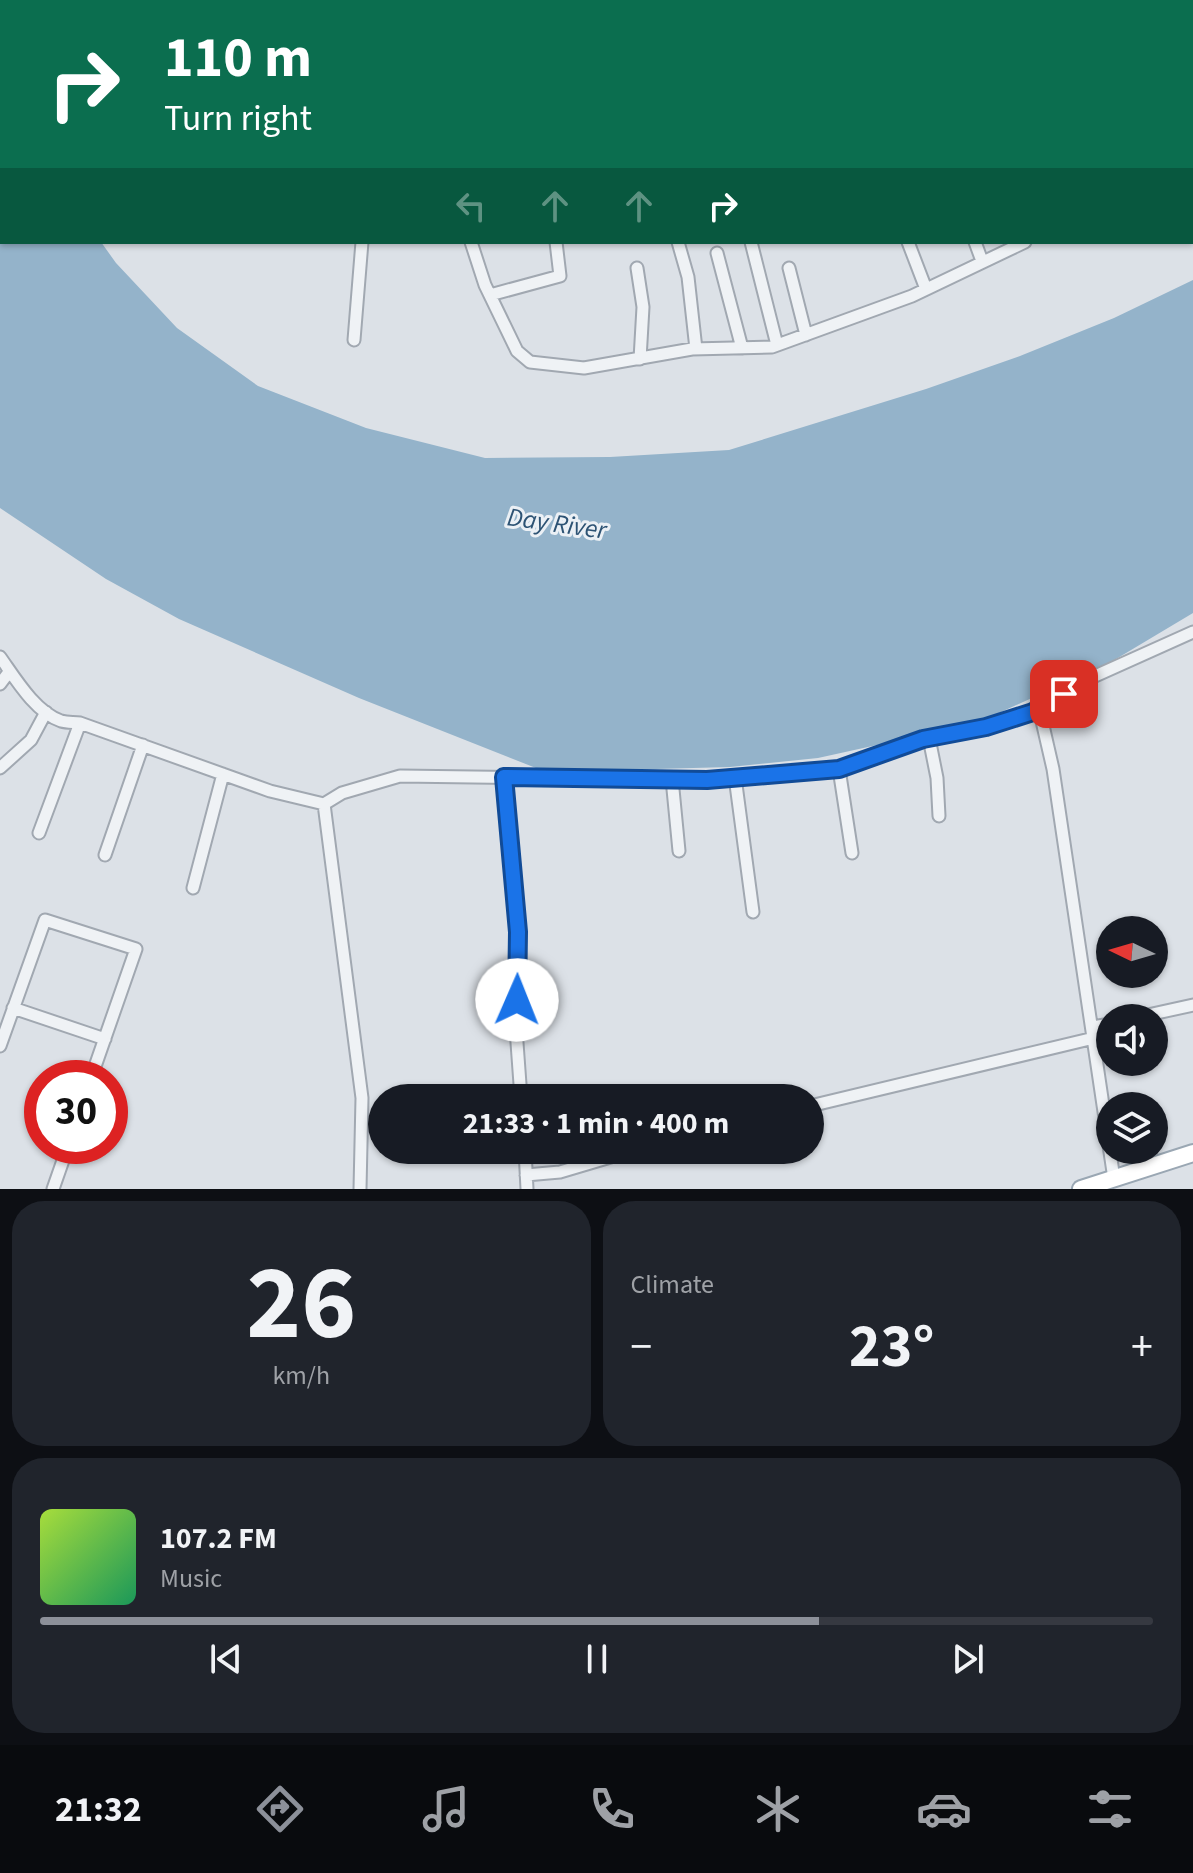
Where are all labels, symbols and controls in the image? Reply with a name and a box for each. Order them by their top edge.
text: 110 m [164,19,312,98]
icon: right [32,32,136,136]
text: Turn right [164,93,312,144]
icon: left [449,184,493,228]
icon: ahead [533,184,577,228]
icon: ahead [617,184,661,228]
icon: right [701,184,745,228]
water label: Day River [505,498,610,549]
pin [1030,660,1098,728]
icon: arrive [1042,672,1086,716]
north arrow [1096,916,1168,988]
map controls [1096,916,1168,1164]
position arrow [475,958,559,1042]
button: sound [1096,1004,1168,1076]
speed limit sign: 30 [24,1060,128,1164]
button: layers [1096,1092,1168,1164]
text: 21:33 · 1 min · 400 m [463,1102,729,1145]
text: 26 [246,1231,356,1379]
text: Climate [631,1266,714,1303]
text: 23° [849,1305,934,1390]
text: − [631,1316,652,1379]
text: + [1131,1316,1153,1379]
text: km/h [272,1357,330,1394]
text: 107.2 FM [160,1517,277,1560]
text: Music [160,1560,222,1597]
icon: previous [204,1637,248,1681]
icon: pause [575,1637,619,1681]
icon: next [946,1637,990,1681]
icon: directions [252,1781,308,1837]
icon: music [418,1781,474,1837]
icon: phone [584,1781,640,1837]
icon: climate [750,1781,806,1837]
icon: car [916,1781,972,1837]
icon: filters [1082,1781,1138,1837]
text: 21:32 [55,1784,142,1835]

